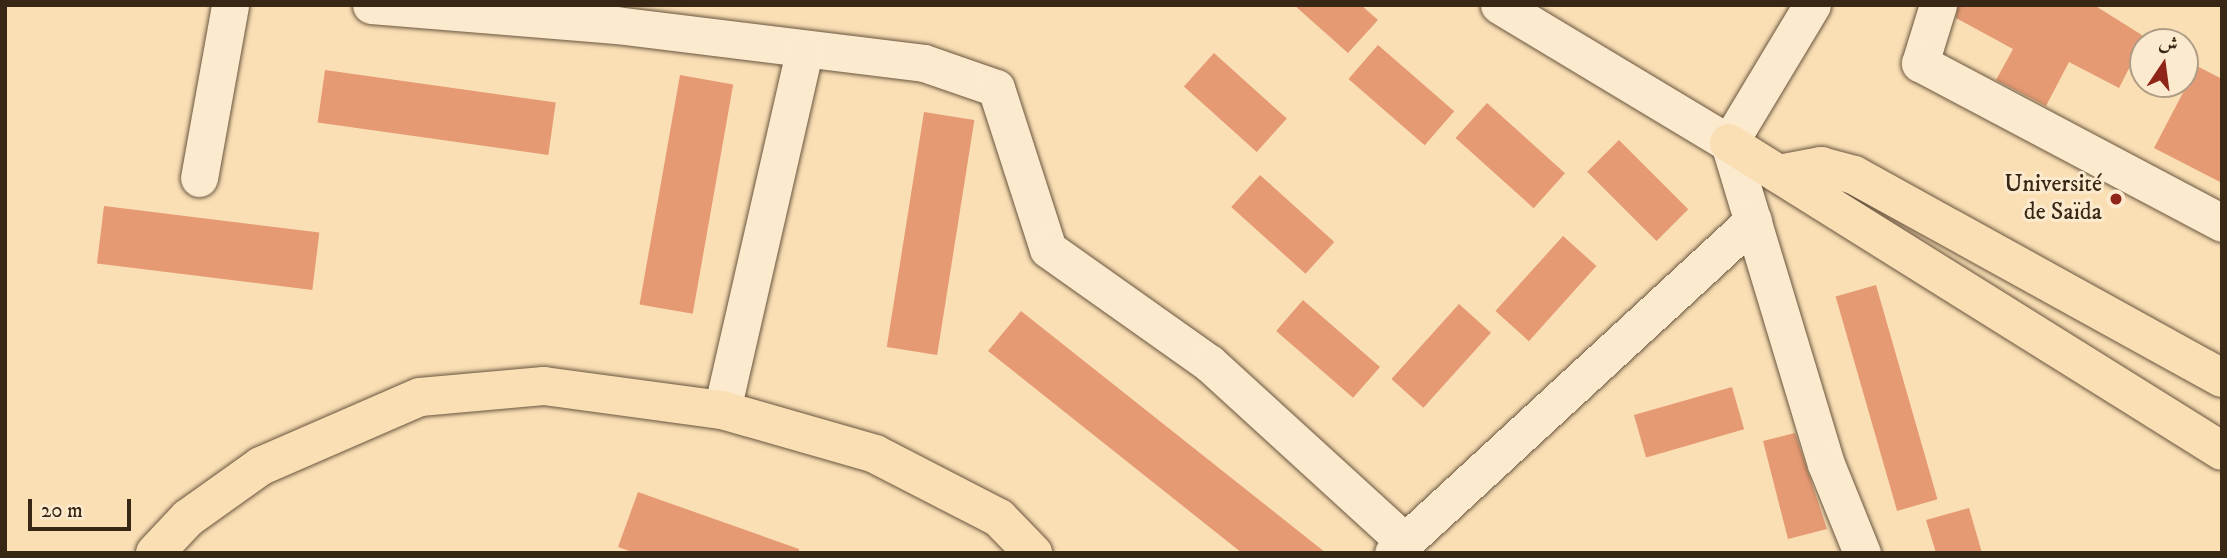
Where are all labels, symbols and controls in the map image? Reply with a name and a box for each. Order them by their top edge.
north arrow [2129,28,2199,98]
text: ش [2157,31,2180,57]
place label: Université de Saïda [2004,171,2102,227]
marker: Université de Saïda [2108,191,2124,207]
scale bar [32,484,135,528]
text: 20 m [41,498,83,524]

